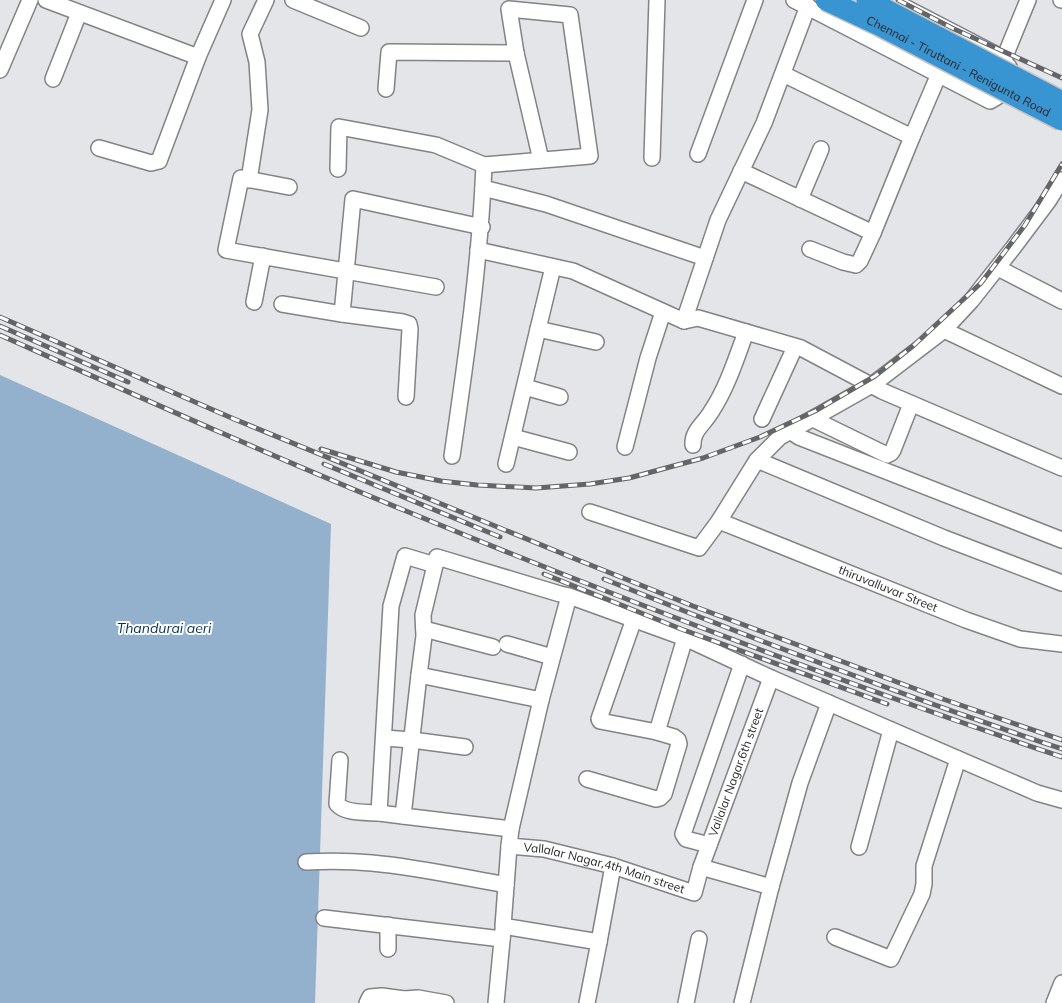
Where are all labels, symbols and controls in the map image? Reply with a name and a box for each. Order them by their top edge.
street label: Chennai - Tiruttani - Renigunta Road [864,12,1053,120]
street label: thiruvalluvar Street [836,562,940,615]
water label: Thandurai aeri [117,619,212,637]
street label: Vallalar Nagar,6th street [705,706,766,839]
street label: Vallalar Nagar,4th Main street [523,839,687,896]

